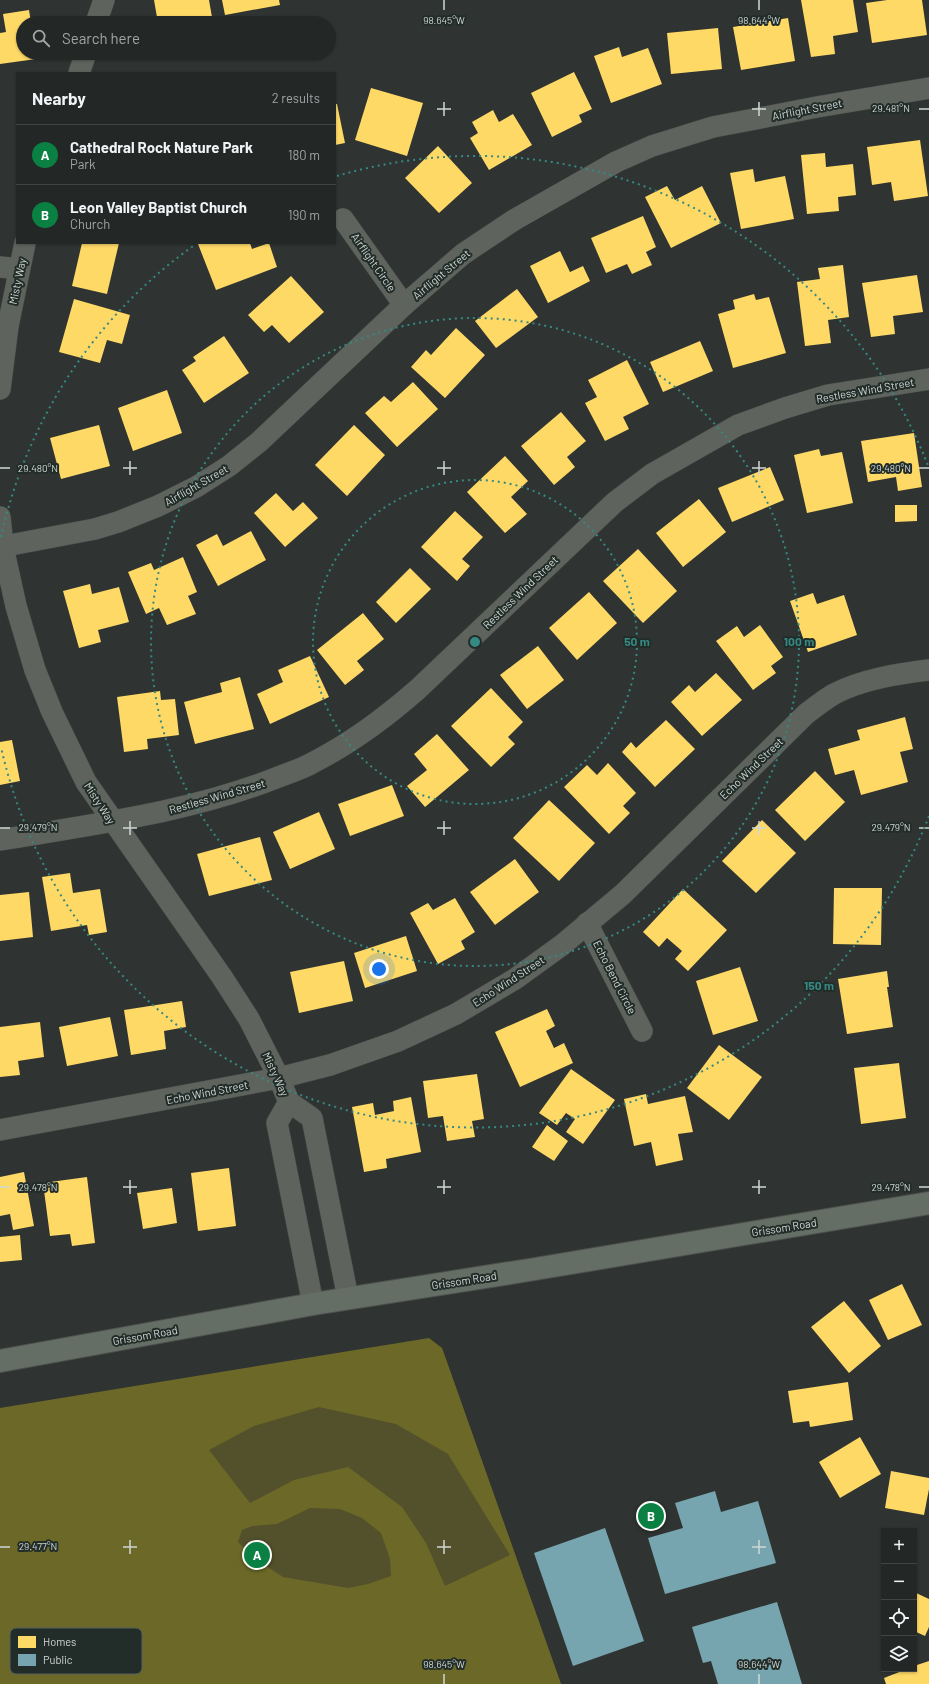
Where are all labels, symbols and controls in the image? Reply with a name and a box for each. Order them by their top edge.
text: 98.645°W [423,14,465,26]
text: 98.644°W [738,14,780,26]
search box [16,16,336,60]
icon: search [30,27,52,49]
text: Search here [62,29,140,47]
text: Nearby [32,88,86,108]
text: 2 results [272,90,320,106]
street label: Airflight Street [771,96,843,122]
text: 29.481°N [872,102,910,114]
text: Cathedral Rock Nature Park [70,138,253,156]
text: A [41,147,49,163]
text: 180 m [288,147,320,163]
text: Park [70,156,96,172]
text: Leon Valley Baptist Church [70,198,247,216]
text: B [41,207,49,223]
text: 190 m [288,207,320,223]
text: Church [70,216,110,232]
street label: Airflight Circle [349,230,399,294]
street label: Airflight Street [410,246,472,302]
street label: Misty Way [6,257,28,305]
street label: Restless Wind Street [815,375,915,405]
text: 29.480°N [18,462,58,474]
street label: Airflight Street [162,462,230,508]
text: 29.480°N [871,462,911,474]
street label: Restless Wind Street [480,553,560,631]
text: 50 m [624,634,650,648]
text: 100 m [784,634,814,648]
centre of rings [468,635,482,649]
street label: Echo Wind Street [717,735,785,801]
street label: Restless Wind Street [168,776,266,816]
street label: Misty Way [82,780,118,826]
text: 29.479°N [18,821,58,833]
text: 29.479°N [871,821,911,833]
street label: Echo Bend Circle [591,938,639,1016]
street label: Echo Wind Street [470,953,546,1009]
your location [369,959,389,979]
text: 150 m [804,978,834,992]
street label: Misty Way [260,1050,292,1098]
street label: Echo Wind Street [165,1078,249,1106]
text: 29.478°N [18,1181,58,1193]
text: 29.478°N [871,1181,911,1193]
street label: Grissom Road [751,1215,817,1239]
street label: Grissom Road [431,1268,497,1292]
street label: Grissom Road [112,1323,178,1347]
pin: B [638,1501,664,1531]
map controls [881,1528,917,1672]
button: + [881,1528,917,1564]
text: 29.477°N [19,1540,57,1552]
pin: A [244,1540,270,1570]
button: − [881,1564,917,1600]
button: locate [881,1600,917,1636]
legend [10,1628,142,1674]
text: Homes [43,1635,76,1648]
button: layers [881,1636,917,1672]
text: Public [43,1653,73,1666]
text: 98.645°W [423,1658,465,1670]
text: 98.644°W [738,1658,780,1670]

